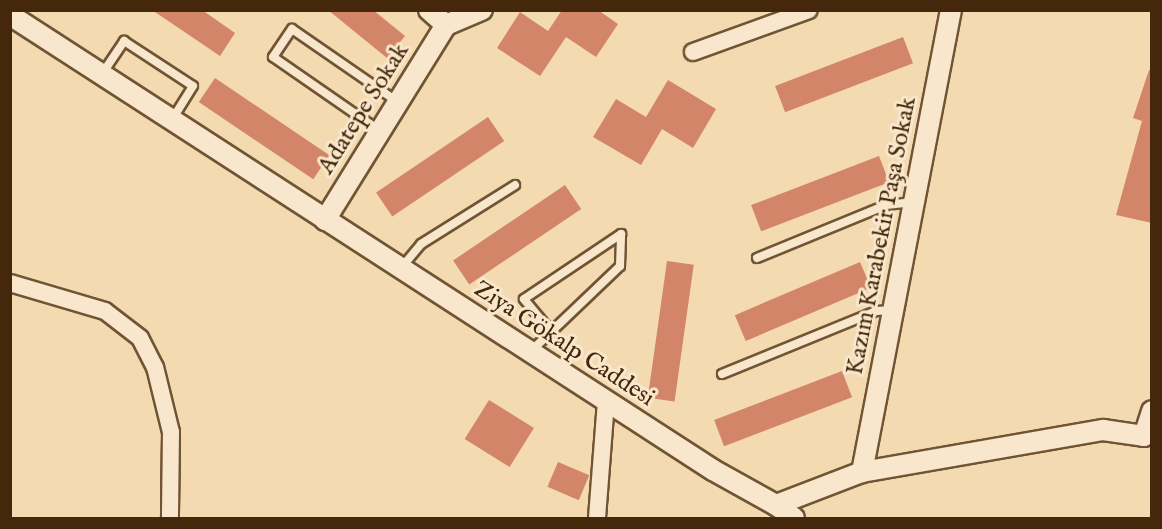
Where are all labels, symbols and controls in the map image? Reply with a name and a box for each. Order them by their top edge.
street label: Adatepe Sokak [312,38,416,180]
street label: Kazım Karabekir Paşa Sokak [841,95,923,377]
street label: Ziya Gökalp Caddesi [468,275,660,413]

